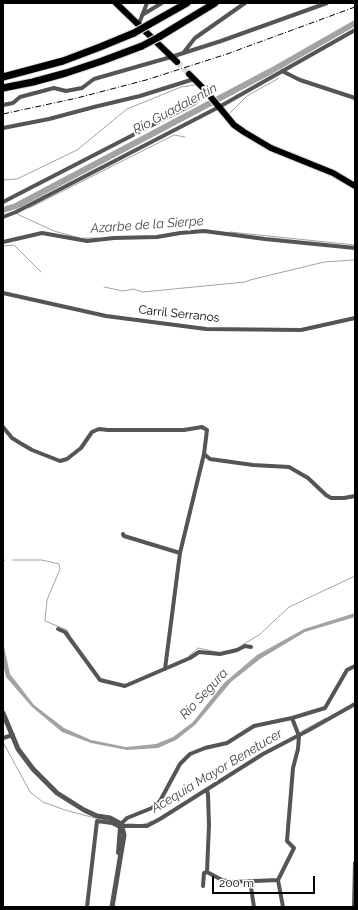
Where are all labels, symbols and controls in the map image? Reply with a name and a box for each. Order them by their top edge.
water label: Río Guadalentín [130,80,220,138]
water label: Azarbe de la Sierpe [90,213,204,237]
street label: Carril Serranos [138,303,220,325]
water label: Río Segura [177,666,231,722]
water label: Acequia Mayor Benetucer [149,726,285,816]
scale bar [214,868,317,894]
text: 200 m [219,876,254,890]

